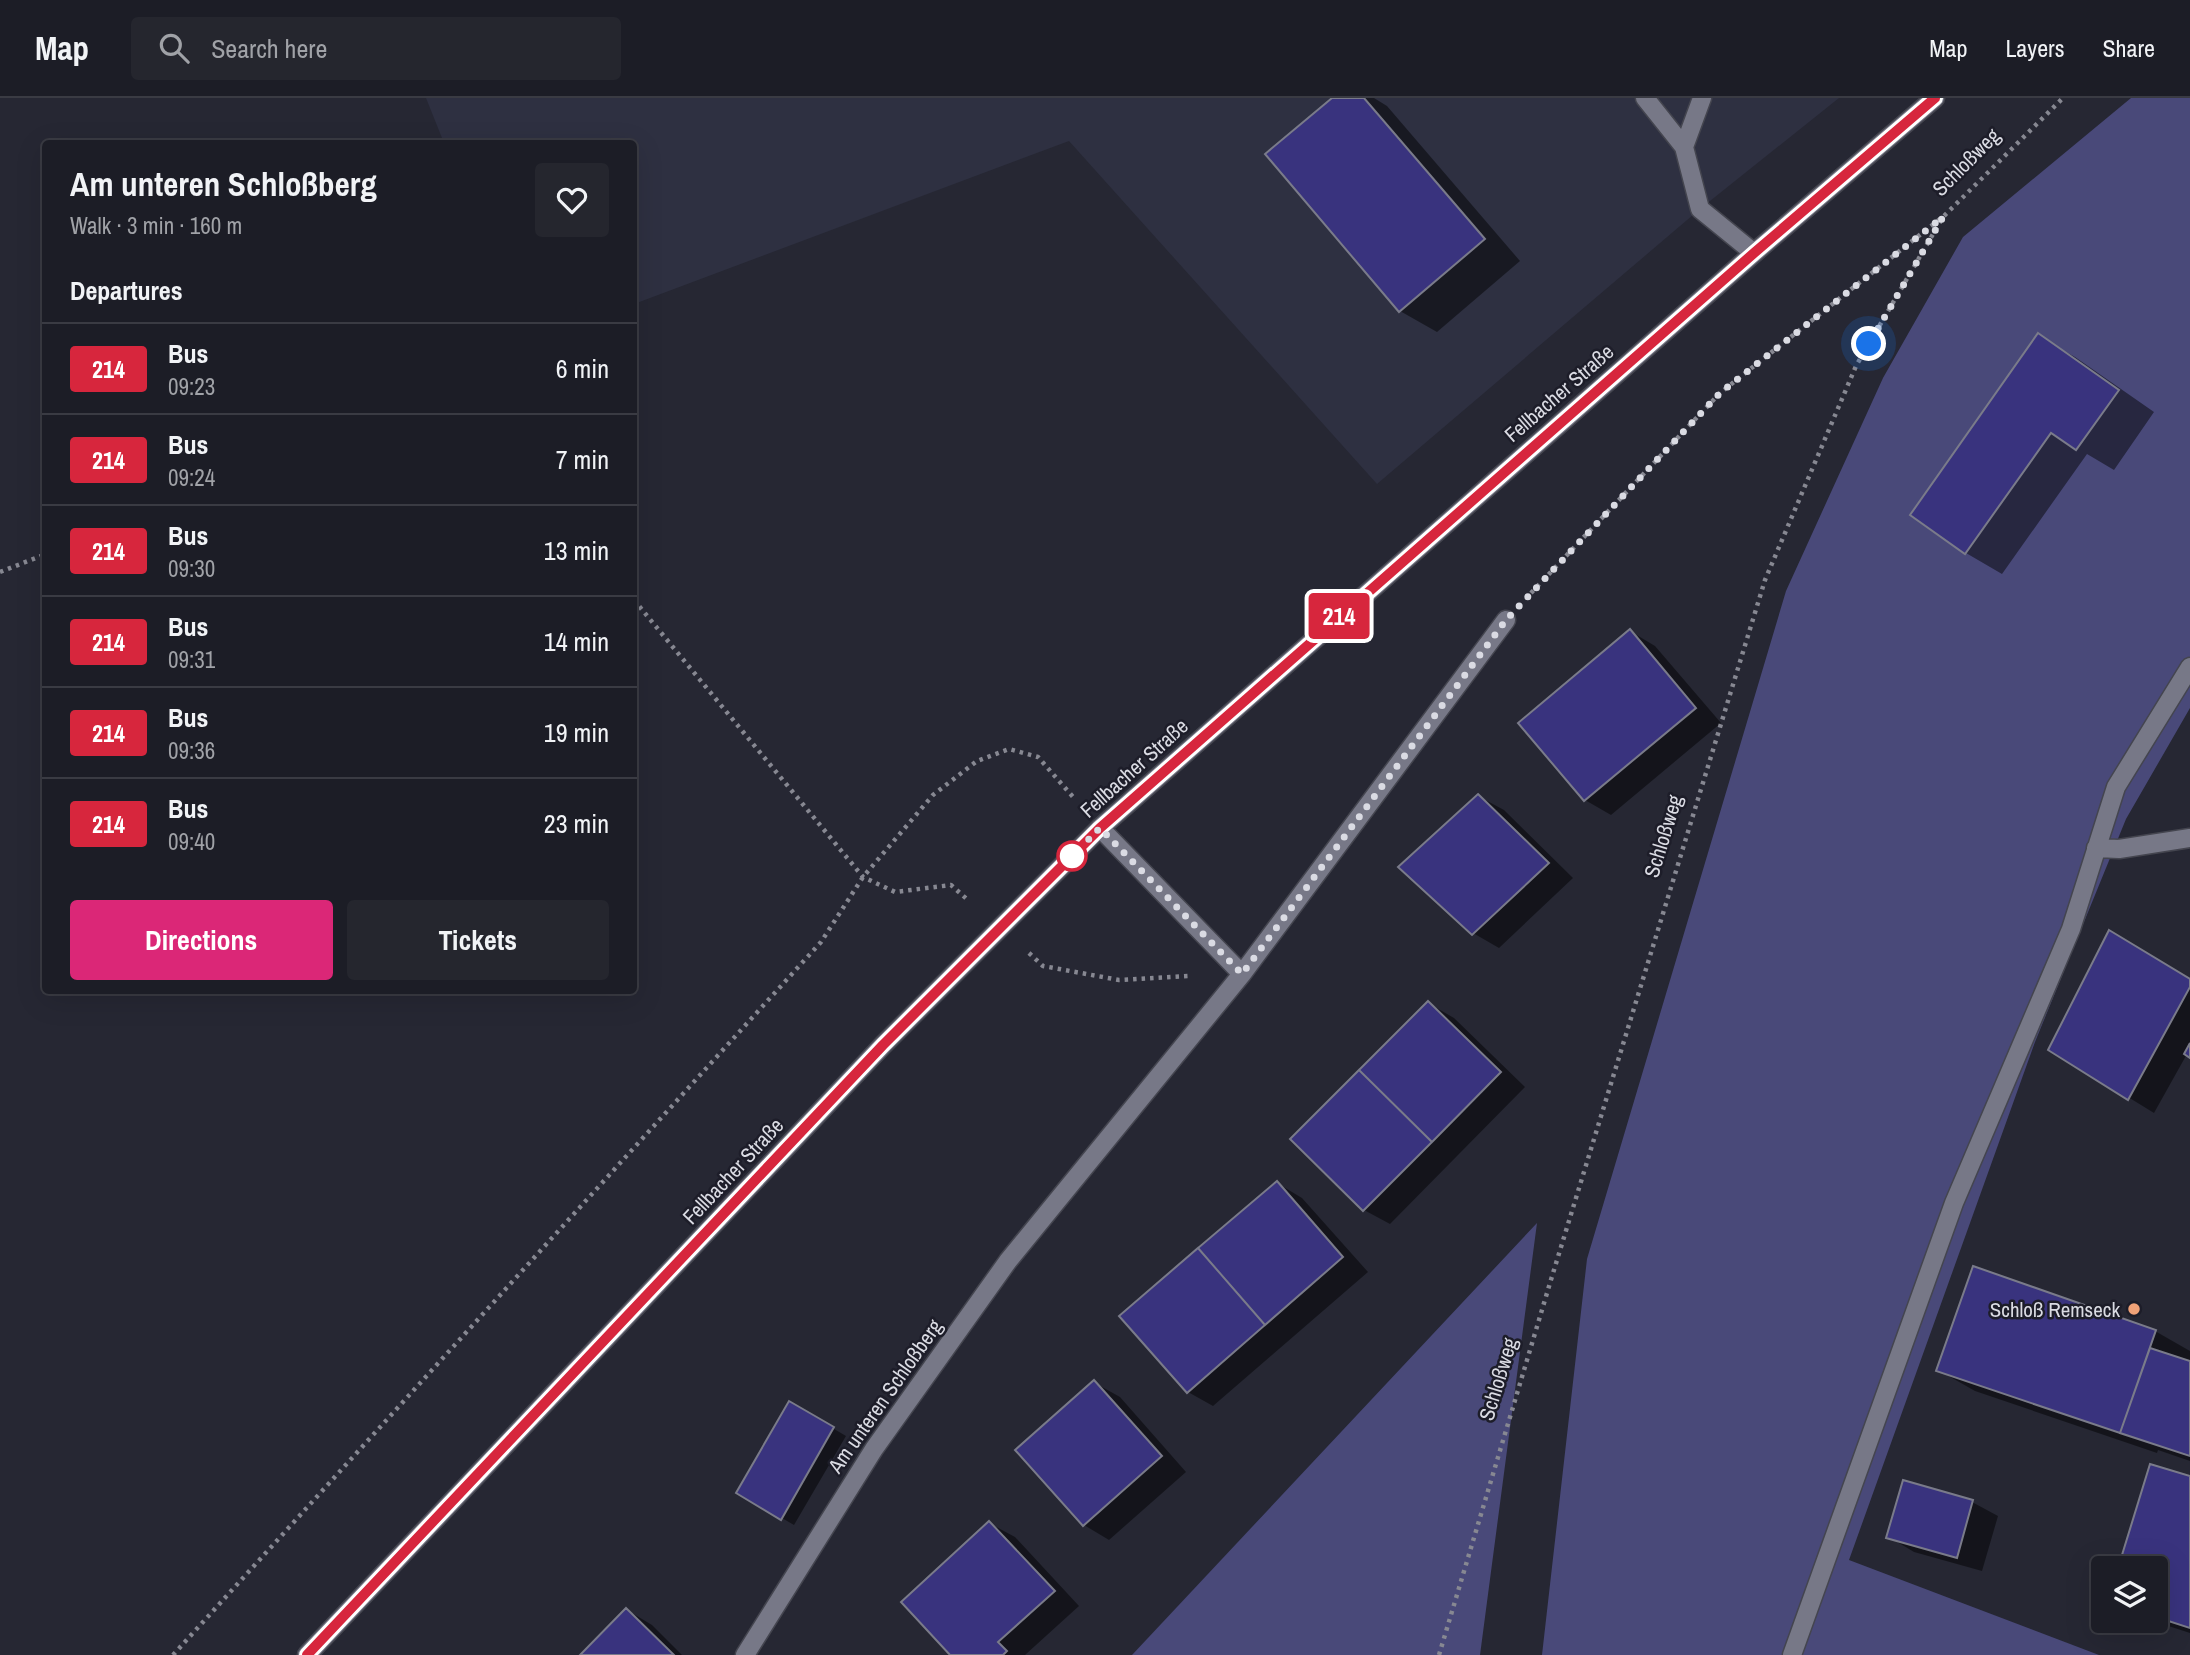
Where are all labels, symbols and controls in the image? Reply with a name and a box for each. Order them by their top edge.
search box [131,17,621,80]
text: Map [35,26,89,70]
icon: search [155,29,193,67]
text: Search here [211,31,327,66]
text: Map [1929,32,1967,64]
text: Layers [2005,32,2064,64]
text: Share [2102,32,2155,64]
street label: Schloßweg [1926,121,2007,202]
text: Am unteren Schloßberg [70,162,377,206]
button: heart [535,163,609,237]
text: Walk · 3 min · 160 m [70,210,242,241]
text: Departures [70,273,183,308]
your location [1851,326,1886,361]
text: Bus [168,336,208,371]
street label: Fellbacher Straße [1498,337,1620,449]
text: 6 min [556,351,609,386]
text: 214 [92,353,125,385]
text: 09:23 [168,371,215,402]
text: Bus [168,427,208,462]
text: 7 min [556,442,609,477]
text: 214 [92,444,125,476]
text: 09:24 [168,462,215,493]
text: Bus [168,518,208,553]
text: 13 min [544,533,609,568]
text: 214 [92,535,125,567]
text: 09:30 [168,553,215,584]
line badge: 214 [1299,593,1379,639]
text: 214 [1323,600,1355,632]
text: Bus [168,609,208,644]
text: 14 min [544,624,609,659]
text: 214 [92,626,125,658]
text: 09:31 [168,644,215,675]
text: Bus [168,700,208,735]
street label: Fellbacher Straße [1074,712,1194,824]
text: 19 min [544,715,609,750]
text: 214 [92,717,125,749]
text: 09:36 [168,735,215,766]
text: Bus [168,791,208,826]
street label: Schloßweg [1637,791,1689,881]
text: 23 min [544,806,609,841]
text: 214 [92,808,125,840]
text: 09:40 [168,826,215,857]
unlabelled marker [1057,841,1087,871]
button: Directions [70,900,333,980]
button: Tickets [347,900,609,980]
street label: Fellbacher Straße [676,1111,790,1231]
place label: Schloß Remseck [1990,1295,2120,1324]
marker: Schloß Remseck [2126,1301,2142,1317]
street label: Am unteren Schloßberg [820,1313,949,1480]
street label: Schloßweg [1472,1334,1524,1424]
map controls [2091,1556,2168,1633]
button: layers [2091,1556,2168,1633]

